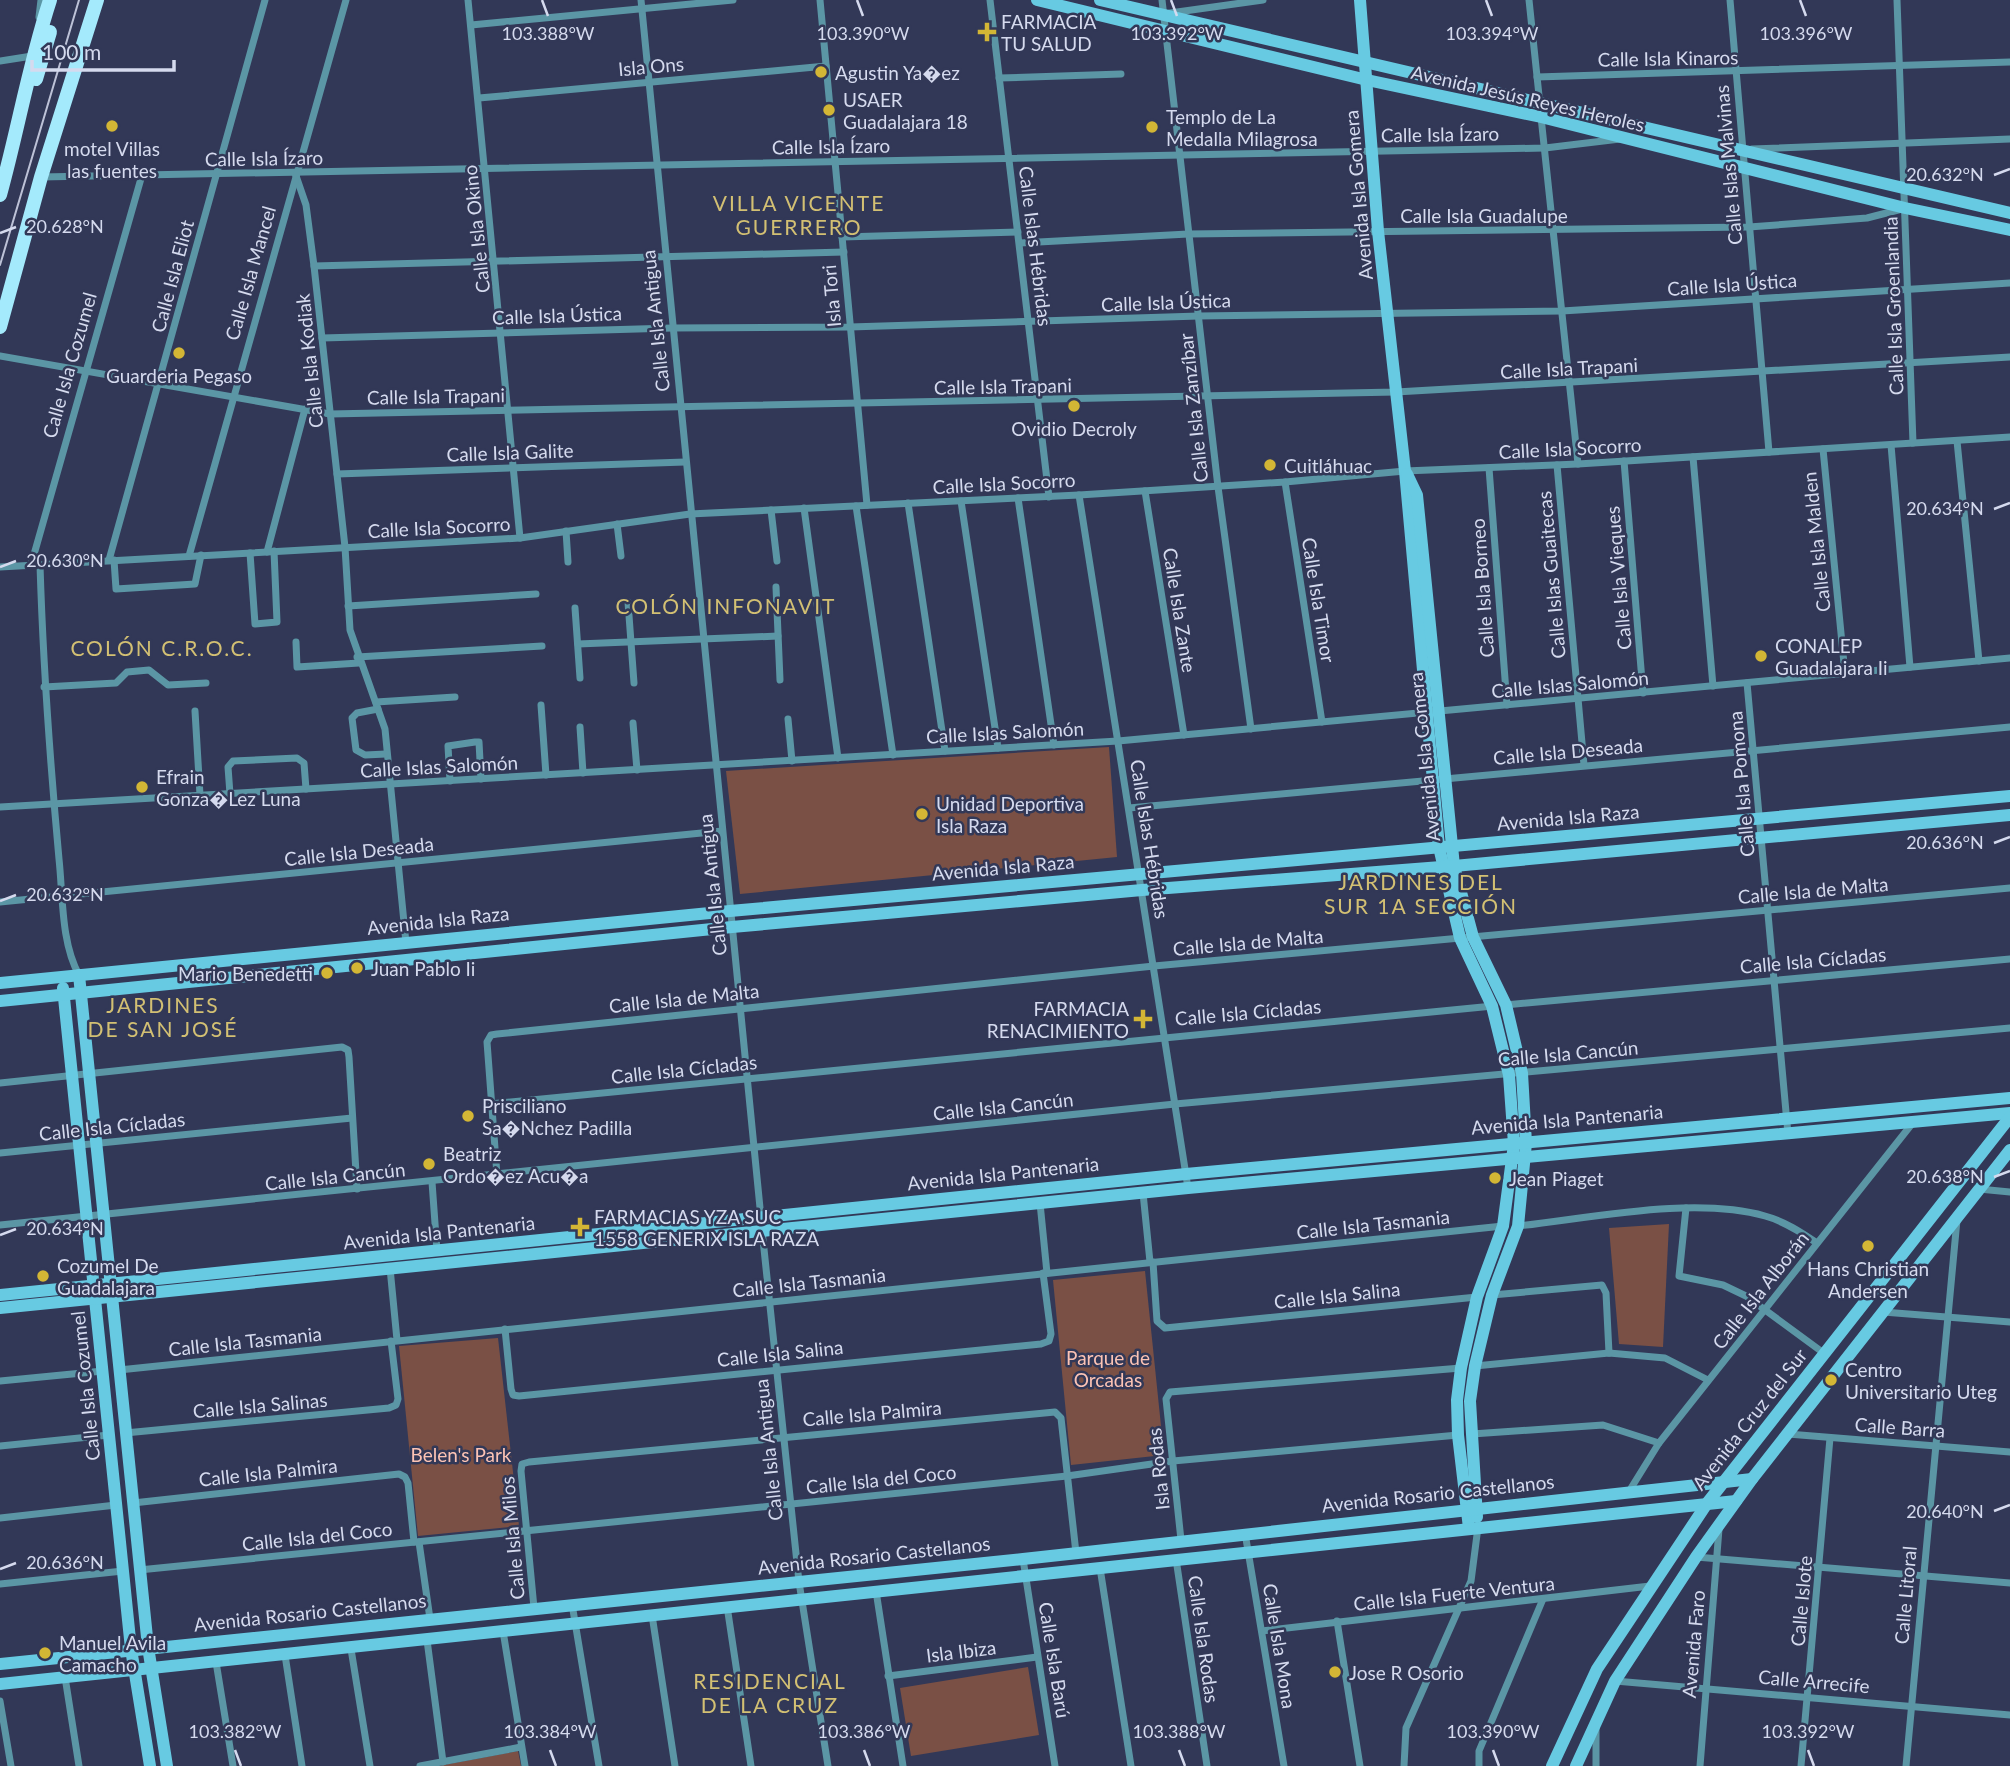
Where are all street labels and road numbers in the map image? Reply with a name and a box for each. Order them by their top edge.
street label: Calle Isla Kinaros [1597,45,1739,71]
street label: Isla Ons [617,52,685,80]
street label: Avenida Jesús Reyes Heroles [1409,60,1647,136]
street label: Calle Islas Malvinas [1710,84,1746,246]
street label: Avenida Isla Gomera [1339,109,1377,281]
street label: Calle Isla Ízaro [1381,121,1499,147]
street label: Calle Isla Ízaro [772,133,890,159]
street label: Calle Isla Ízaro [205,145,323,171]
street label: Calle Isla Okino [458,164,494,294]
street label: Calle Islas Hébridas [1015,165,1057,327]
street label: Calle Isla Mancel [220,203,280,343]
street label: Calle Isla Guadalupe [1400,204,1568,227]
street label: Calle Isla Groenlandia [1878,216,1908,396]
street label: Calle Isla Eliot [146,217,198,335]
street label: Calle Isla Antigua [636,249,674,393]
street label: Isla Tori [817,264,845,328]
street label: Calle Isla Ústica [1666,268,1798,300]
street label: Calle Isla Ústica [1101,288,1231,316]
street label: Calle Isla Cozumel [37,290,101,440]
street label: Calle Isla Kodiak [290,292,327,429]
street label: Calle Isla Ústica [492,301,622,329]
street label: Calle Isla Zanzíbar [1174,332,1212,484]
street label: Calle Isla Trapani [1499,353,1639,383]
street label: Calle Isla Trapani [934,373,1072,399]
street label: Calle Isla Trapani [367,383,505,409]
street label: Calle Isla Socorro [1498,433,1642,463]
street label: Calle Isla Galite [446,438,574,466]
street label: Calle Isla Socorro [932,468,1076,498]
street label: Calle Isla Malden [1797,471,1835,613]
street label: Calle Islas Guaitecas [1532,490,1570,660]
street label: Calle Isla Vieques [1600,505,1636,651]
street label: Calle Isla Socorro [367,512,511,542]
street label: Calle Isla Borneo [1466,518,1498,658]
street label: Calle Isla Timor [1298,536,1340,664]
street label: Calle Isla Zante [1159,546,1201,674]
street label: Calle Islas Salomón [1490,666,1650,702]
street label: Avenida Isla Gomera [1404,671,1444,843]
street label: Calle Isla Pomona [1723,710,1759,858]
street label: Calle Islas Salomón [925,716,1085,748]
street label: Calle Isla Deseada [1492,733,1644,769]
street label: Calle Islas Salomón [359,750,519,782]
street label: Calle Islas Hébridas [1126,758,1174,920]
street label: Avenida Isla Raza [1496,799,1640,835]
street label: Calle Isla Antigua [693,813,731,957]
street label: Calle Isla Deseada [283,832,435,870]
street label: Avenida Isla Raza [931,849,1075,885]
street label: Calle Isla de Malta [1737,872,1889,908]
street label: Avenida Isla Raza [366,901,510,939]
street label: Calle Isla de Malta [1172,924,1324,960]
street label: Calle Isla Cícladas [1739,942,1887,978]
street label: Calle Isla de Malta [608,979,760,1017]
street label: Calle Isla Cícladas [1174,994,1322,1030]
street label: Calle Isla Cancún [1497,1035,1639,1071]
street label: Calle Isla Cícladas [610,1050,758,1088]
street label: Calle Isla Cancún [932,1087,1074,1125]
street label: Avenida Isla Pantenaria [1470,1099,1664,1139]
street label: Calle Isla Cícladas [38,1107,186,1145]
street label: Avenida Isla Pantenaria [906,1151,1100,1195]
street label: Calle Isla Cancún [264,1157,406,1195]
street label: Calle Isla Tasmania [1295,1205,1451,1243]
street label: Avenida Isla Pantenaria [342,1210,536,1254]
street label: Calle Isla Alborán [1707,1227,1813,1353]
street label: Calle Isla Tasmania [731,1263,887,1301]
street label: Calle Isla Salina [1273,1277,1401,1313]
street label: Calle Isla Cozumel [66,1310,104,1462]
street label: Calle Isla Tasmania [167,1322,323,1360]
street label: Calle Isla Salina [716,1335,844,1371]
street label: Avenida Cruz del Sur [1687,1344,1811,1494]
street label: Calle Isla Antigua [749,1378,787,1522]
street label: Calle Isla Salinas [192,1388,328,1422]
street label: Calle Isla Palmira [802,1395,942,1431]
street label: Calle Barra [1854,1412,1946,1442]
street label: Isla Rodas [1142,1427,1174,1511]
street label: Calle Isla Palmira [197,1453,339,1491]
street label: Calle Isla del Coco [805,1460,957,1498]
street label: Avenida Rosario Castellanos [1321,1469,1555,1517]
street label: Calle Isla Milos [495,1475,529,1601]
street label: Calle Isla del Coco [241,1517,393,1555]
street label: Avenida Rosario Castellanos [757,1531,991,1579]
street label: Calle Litoral [1889,1545,1921,1645]
street label: Calle Islote [1786,1555,1816,1647]
street label: Calle Isla Fuerte Ventura [1352,1571,1556,1615]
street label: Calle Isla Rodas [1184,1574,1224,1704]
street label: Calle Isla Mona [1259,1582,1301,1710]
street label: Avenida Rosario Castellanos [193,1588,427,1636]
street label: Avenida Faro [1677,1589,1709,1699]
street label: Calle Isla Barú [1034,1600,1076,1720]
street label: Isla Ibiza [925,1635,997,1667]
street label: Calle Arrecife [1757,1665,1871,1697]

